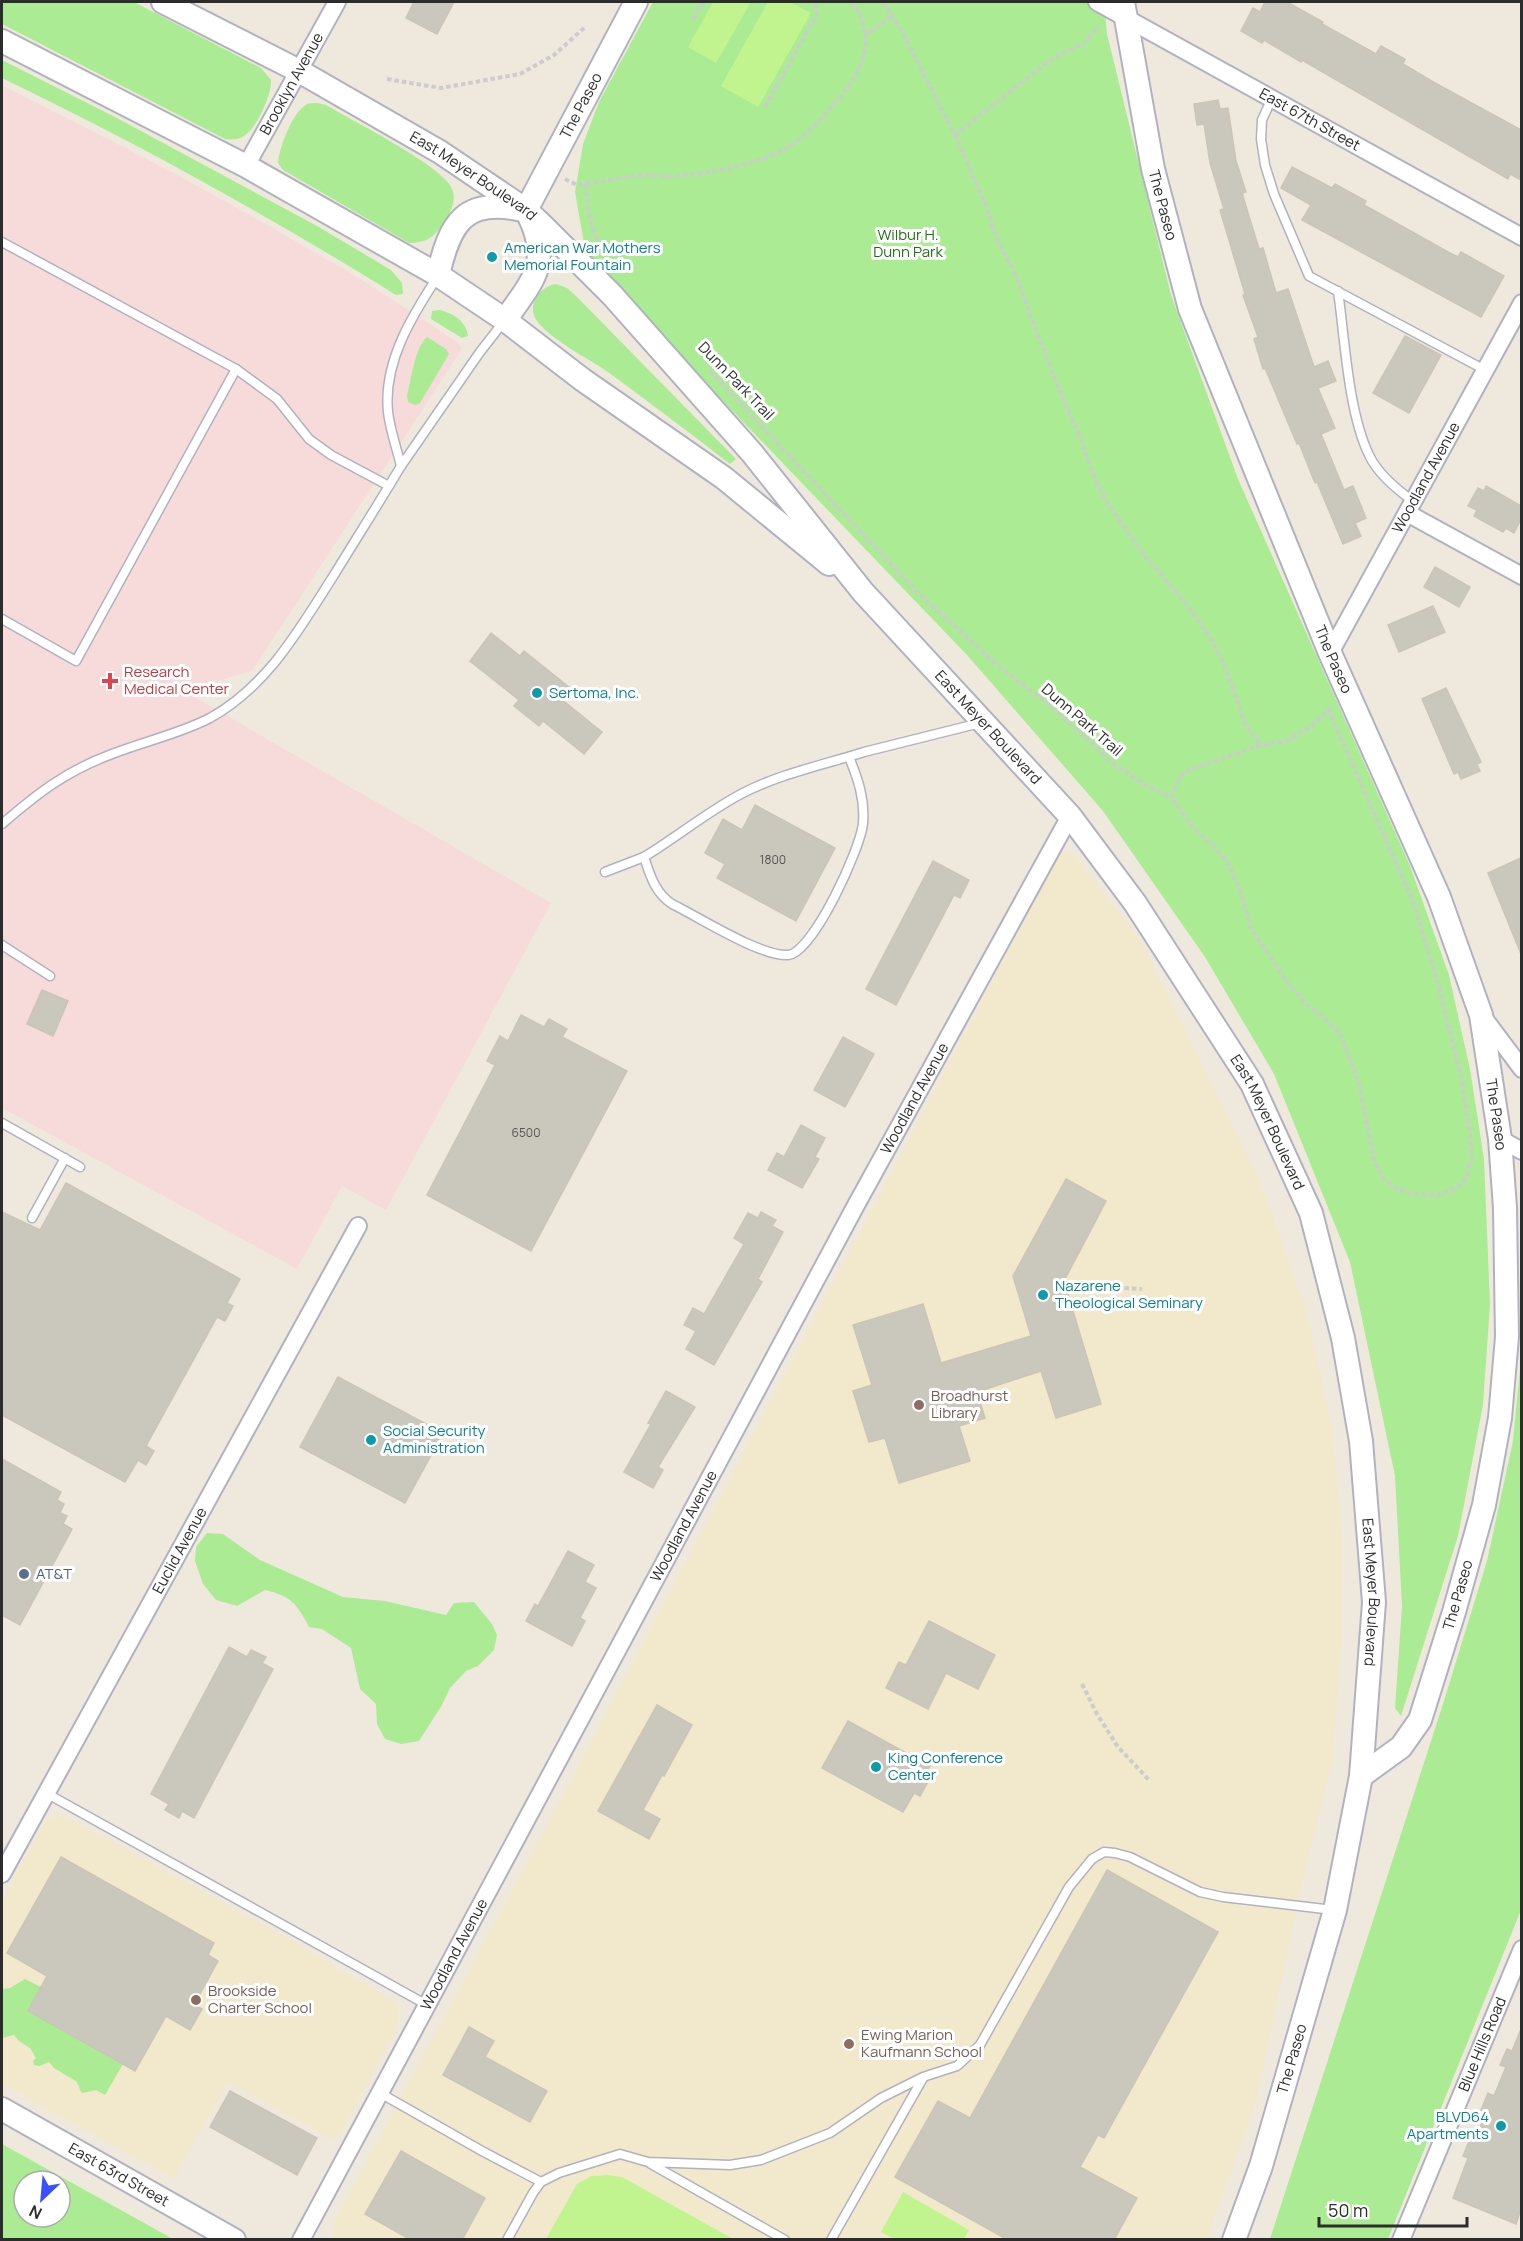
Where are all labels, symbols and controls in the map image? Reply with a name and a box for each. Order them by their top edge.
street label: Brooklyn Avenue [254,28,328,139]
street label: The Paseo [555,69,607,142]
street label: East 67th Street [1256,83,1364,156]
street label: East Meyer Boulevard [406,126,542,225]
street label: The Paseo [1144,167,1182,243]
park label: Wilbur H. Dunn Park [873,224,943,262]
place label: American War Mothers Memorial Fountain [504,237,661,275]
marker: American War Mothers Memorial Fountain [485,250,499,264]
street label: Dunn Park Trail [694,337,779,424]
street label: Woodland Avenue [1387,418,1465,537]
street label: The Paseo [1310,622,1358,697]
place label: Research Medical Center [124,661,230,699]
street label: East Meyer Boulevard [930,665,1047,789]
marker: Research Medical Center [101,672,119,690]
street label: Dunn Park Trail [1037,678,1127,761]
place label: Sertoma, Inc. [549,682,639,703]
marker: Sertoma, Inc. [530,686,544,700]
house number: 1800 [760,851,786,868]
street label: Woodland Avenue [875,1039,953,1158]
street label: East Meyer Boulevard [1226,1050,1310,1193]
street label: The Paseo [1481,1077,1512,1151]
house number: 6500 [511,1124,541,1141]
place label: Nazarene Theological Seminary [1055,1275,1203,1313]
marker: Nazarene Theological Seminary [1036,1288,1050,1302]
place label: Broadhurst Library [931,1385,1008,1423]
marker: Broadhurst Library [912,1398,926,1412]
place label: Social Security Administration [383,1420,485,1458]
marker: Social Security Administration [364,1433,378,1447]
street label: Woodland Avenue [645,1466,722,1585]
street label: Euclid Avenue [147,1503,212,1597]
street label: East Meyer Boulevard [1357,1517,1385,1667]
street label: The Paseo [1437,1557,1478,1632]
place label: AT&T [36,1563,72,1584]
marker: AT&T [17,1567,31,1581]
place label: King Conference Center [888,1747,1003,1785]
marker: King Conference Center [869,1760,883,1774]
street label: Woodland Avenue [415,1895,492,2014]
place label: Brookside Charter School [208,1980,312,2018]
marker: Brookside Charter School [189,1993,203,2007]
street label: Blue Hills Road [1453,1994,1511,2095]
street label: The Paseo [1271,2021,1312,2096]
place label: Ewing Marion Kaufmann School [861,2024,982,2062]
marker: Ewing Marion Kaufmann School [842,2037,856,2051]
place label: BLVD64 Apartments [1407,2106,1489,2144]
marker: BLVD64 Apartments [1494,2119,1508,2133]
street label: East 63rd Street [65,2138,173,2211]
north arrow [12,2169,72,2229]
scale bar [1319,2190,1468,2228]
text: 50 m [1328,2198,1368,2222]
text: N [25,2200,45,2225]

